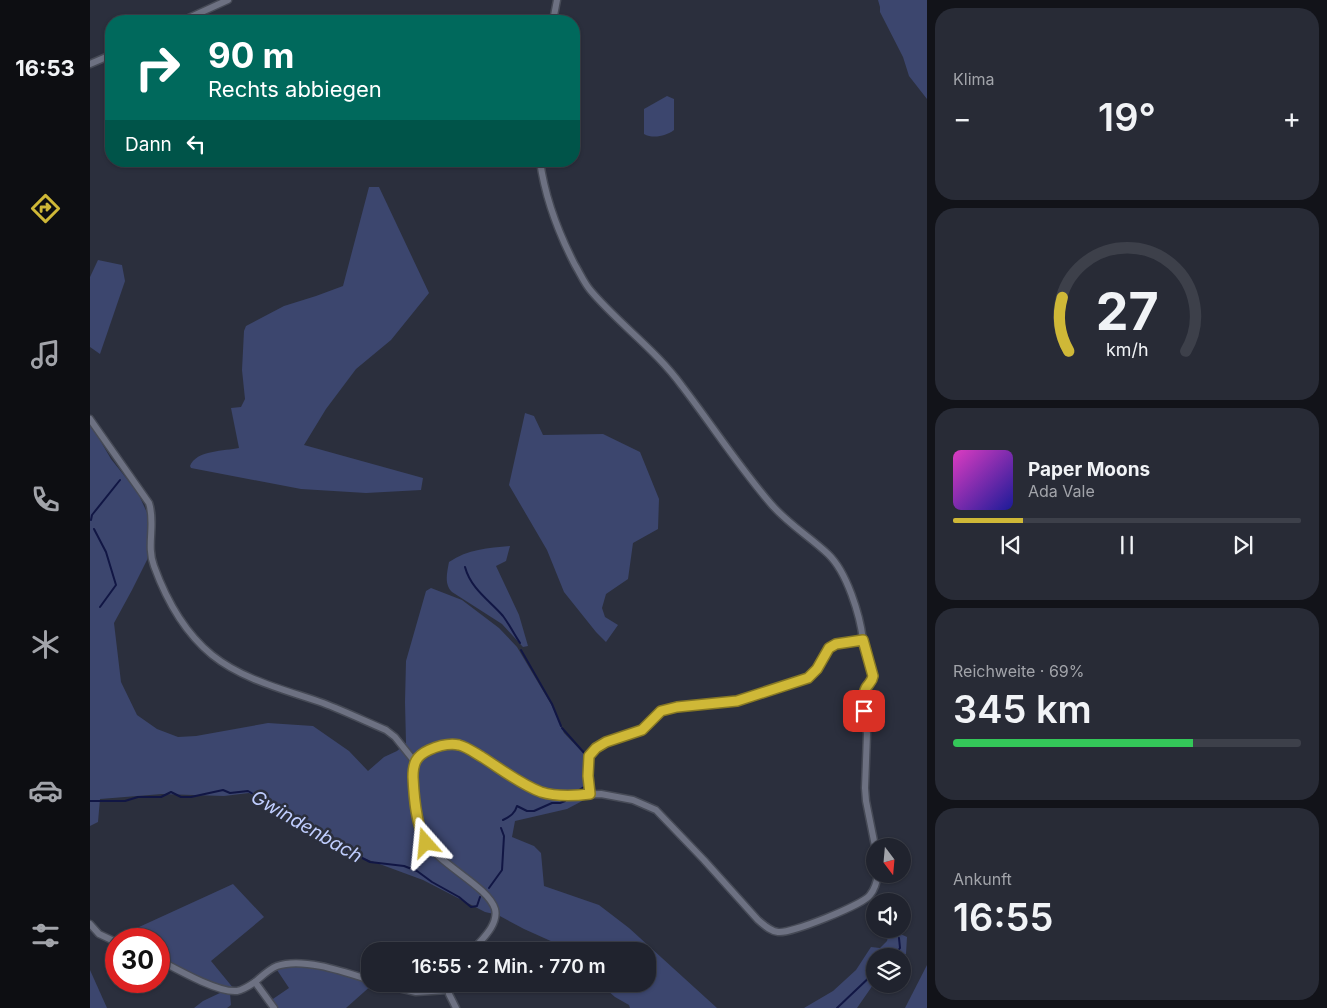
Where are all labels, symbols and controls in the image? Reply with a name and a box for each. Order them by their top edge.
text: 90 m [208,34,295,76]
icon: right [125,35,190,100]
text: 16:53 [15,55,75,81]
text: Klima [953,69,995,89]
text: Rechts abbiegen [208,76,382,102]
text: 19° [1098,94,1156,140]
text: − [953,101,972,135]
text: + [1282,101,1301,135]
icon: left [182,130,210,158]
text: Dann [125,133,172,156]
icon: directions [28,191,63,226]
text: 27 [1096,280,1159,343]
icon: music [28,337,63,372]
text: km/h [1106,339,1148,360]
text: Paper Moons [1028,458,1150,481]
text: Ada Vale [1028,481,1095,501]
icon: phone [28,482,63,517]
icon: previous [997,531,1025,559]
icon: pause [1113,531,1141,559]
icon: next [1229,531,1257,559]
icon: climate [28,627,63,662]
text: Reichweite · 69% [953,661,1084,681]
text: 345 km [953,686,1092,732]
pin [843,690,885,732]
icon: arrive [850,697,878,725]
icon: car [28,773,63,808]
water label: Gwindenbach [247,785,367,868]
position arrow [399,816,451,868]
north arrow [866,838,911,882]
map controls [866,838,911,993]
text: Ankunft [953,869,1012,889]
button: sound [866,893,911,938]
text: 16:55 [953,894,1053,940]
icon: filters [28,918,63,953]
speed limit sign: 30 [105,928,170,993]
button: layers [866,948,911,993]
text: 16:55 · 2 Min. · 770 m [411,955,606,978]

